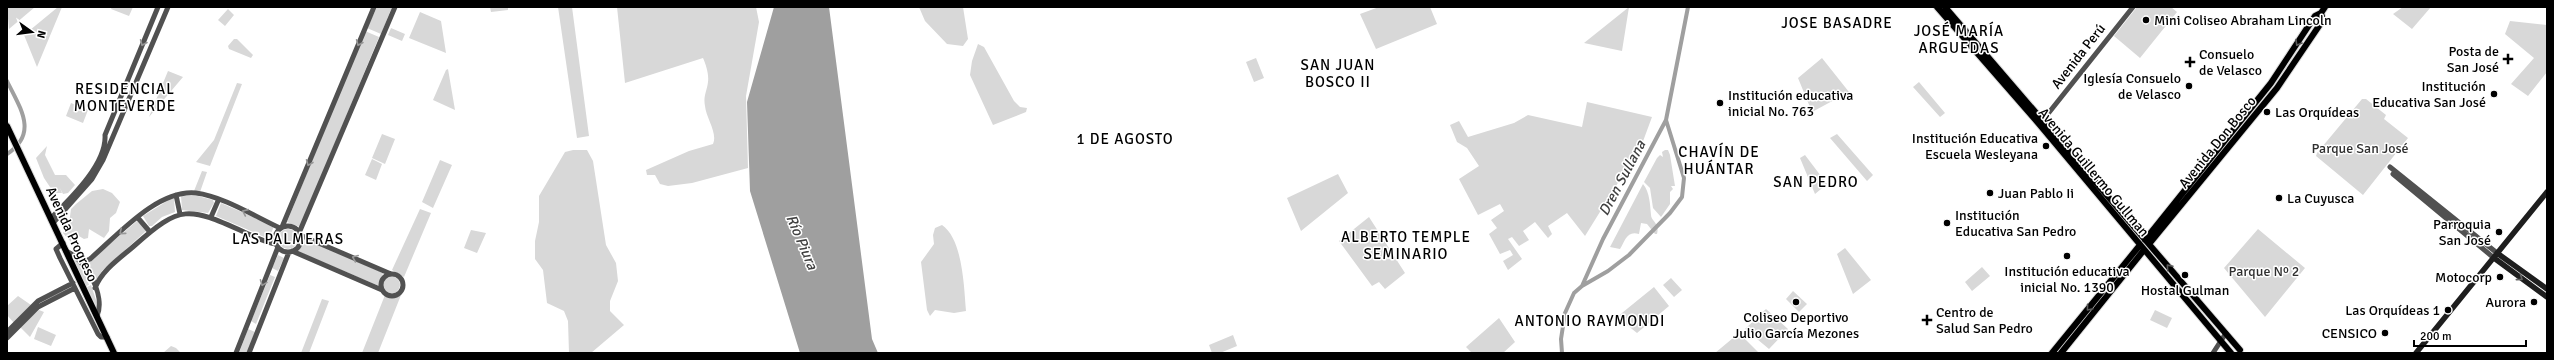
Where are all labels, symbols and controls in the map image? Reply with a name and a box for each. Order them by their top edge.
north arrow [12,12,52,52]
place label: Mini Coliseo Abraham Lincoln [2154,12,2332,29]
district label: JOSE BASADRE [1781,14,1893,32]
marker: Mini Coliseo Abraham Lincoln [2141,15,2151,25]
street label: Avenida Perú [2048,20,2109,92]
district label: JOSÉ MARÍA ARGUEDAS [1914,21,2004,57]
text: N [34,29,48,40]
one-way arrow [140,39,148,46]
one-way arrow [355,39,363,46]
one-way arrow [2296,39,2303,46]
place label: Posta de San José [2447,43,2499,76]
place label: Consuelo de Velasco [2199,46,2262,79]
marker: Posta de San José [2502,53,2514,65]
district label: SAN JUAN BOSCO II [1301,56,1375,91]
marker: Consuelo de Velasco [2184,56,2196,68]
place label: Iglesía Consuelo de Velasco [2083,70,2181,103]
place label: Institución Educativa San José [2372,78,2486,111]
district label: RESIDENCIAL MONTEVERDE [74,80,176,115]
marker: Iglesía Consuelo de Velasco [2184,81,2194,91]
place label: Institución educativa inicial No. 763 [1728,87,1853,120]
marker: Institución Educativa San José [2489,89,2499,99]
street label: Avenida Don Bosco [2175,93,2260,192]
marker: Institución educativa inicial No. 763 [1715,98,1725,108]
street label: Avenida Guillermo Gullman [2035,104,2153,240]
place label: Las Orquídeas [2275,104,2359,121]
marker: Las Orquídeas [2262,107,2272,117]
district label: 1 DE AGOSTO [1076,130,1174,148]
place label: Institución Educativa Escuela Wesleyana [1912,130,2038,163]
water label: Dren Sullana [1595,137,1650,219]
park label: Parque San José [2311,140,2409,157]
marker: Institución Educativa Escuela Wesleyana [2041,141,2051,151]
district label: CHAVÍN DE HUÁNTAR [1678,142,1760,178]
one-way arrow [305,159,313,166]
district label: SAN PEDRO [1773,173,1859,191]
street label: Avenida Progreso [42,184,101,285]
place label: Juan Pablo Ii [1998,185,2074,202]
marker: Juan Pablo Ii [1985,188,1995,198]
place label: La Cuyusca [2287,190,2354,207]
marker: La Cuyusca [2274,193,2284,203]
place label: Institución Educativa San Pedro [1955,207,2076,240]
one-way arrow [241,209,249,217]
water label: Río Piura [782,212,822,273]
place label: Parroquia San José [2433,216,2491,249]
marker: Institución Educativa San Pedro [1942,218,1952,228]
one-way arrow [119,227,127,235]
marker: Parroquia San José [2494,227,2504,237]
district label: ALBERTO TEMPLE SEMINARIO [1341,228,1471,263]
district label: LAS PALMERAS [232,230,344,248]
marker: Institución educativa inicial No. 1390 [2062,251,2072,261]
one-way arrow [352,255,359,263]
place label: Institución educativa inicial No. 1390 [2004,263,2130,296]
park label: Parque Nº 2 [2229,263,2299,280]
one-way arrow [2167,265,2174,272]
place label: Motocorp [2435,269,2492,286]
marker: Hostal Gulman [2180,270,2190,280]
marker: Motocorp [2495,272,2505,282]
one-way arrow [2516,273,2523,280]
one-way arrow [260,280,268,287]
place label: Hostal Gulman [2141,282,2229,299]
place label: Aurora [2486,294,2526,311]
marker: Coliseo Deportivo Julio García Mezones [1791,297,1801,307]
marker: Aurora [2529,297,2539,307]
place label: Las Orquídeas 1 [2345,302,2440,319]
one-way arrow [2087,303,2094,311]
place label: Centro de Salud San Pedro [1936,304,2033,337]
marker: Las Orquídeas 1 [2443,305,2453,315]
place label: Coliseo Deportivo Julio García Mezones [1733,309,1859,342]
district label: ANTONIO RAYMONDI [1515,312,1665,330]
marker: Centro de Salud San Pedro [1921,314,1933,326]
scale bar [2414,322,2526,348]
place label: CENSICO [2322,325,2377,342]
marker: CENSICO [2380,328,2390,338]
text: 200 m [2420,329,2452,344]

